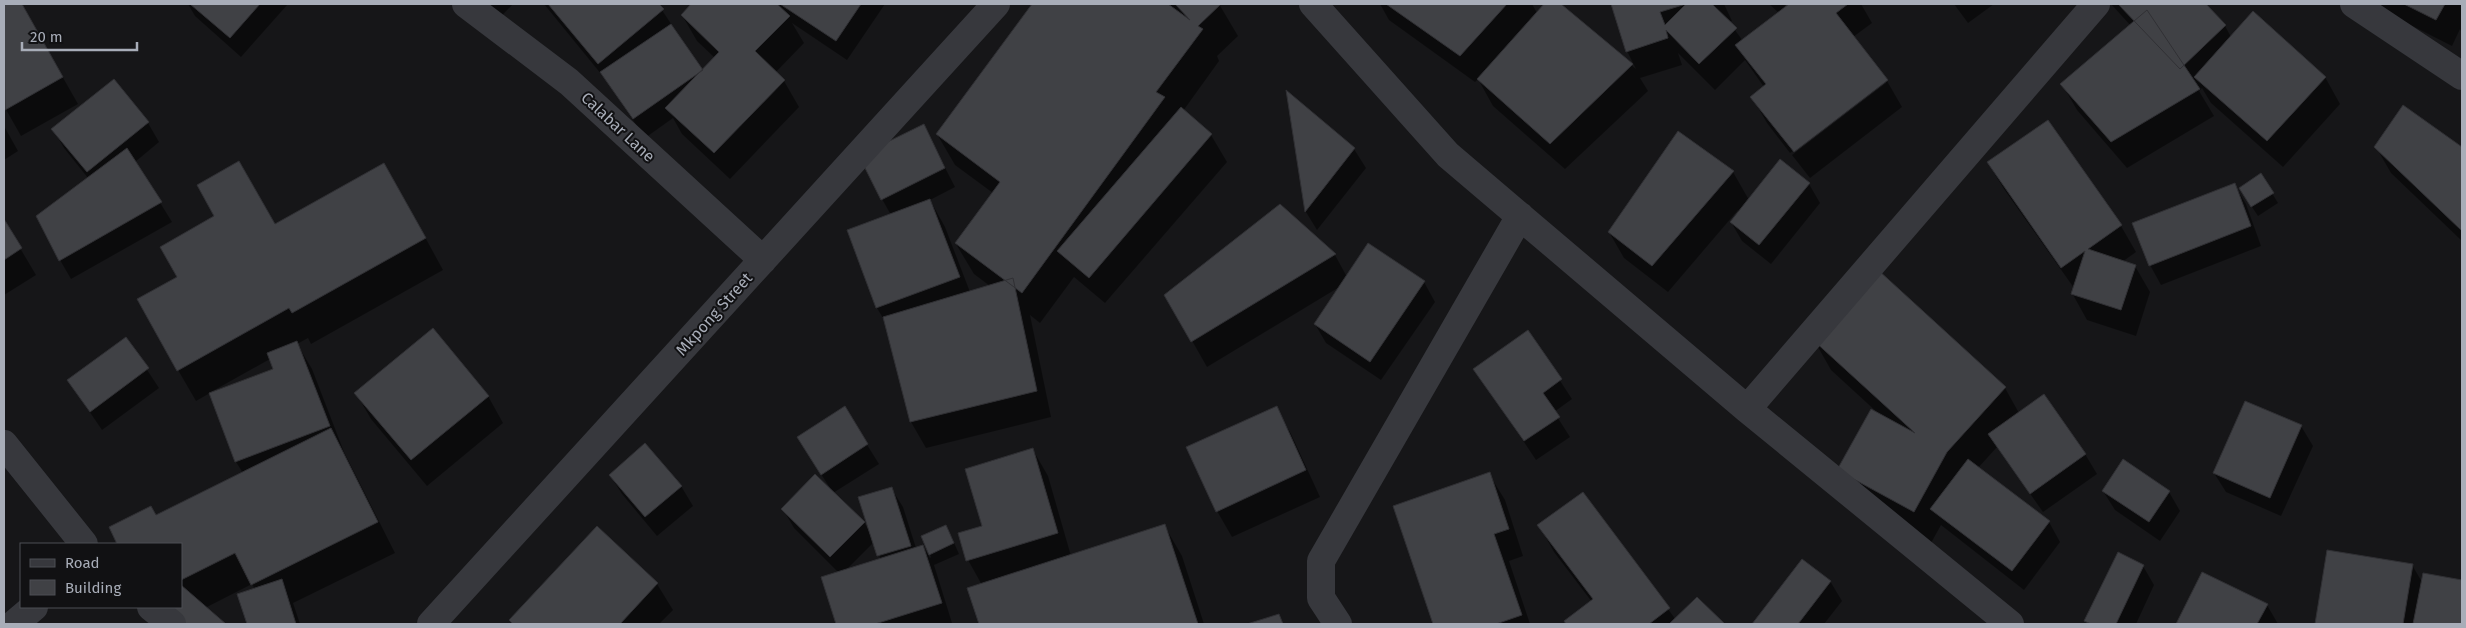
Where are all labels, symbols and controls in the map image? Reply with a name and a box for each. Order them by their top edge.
scale bar [22,20,138,52]
text: 20 m [30,28,63,46]
street label: Calabar Lane [577,88,659,166]
street label: Mkpong Street [672,269,756,359]
legend [20,543,182,608]
text: Road [65,554,100,572]
text: Building [65,579,121,597]

